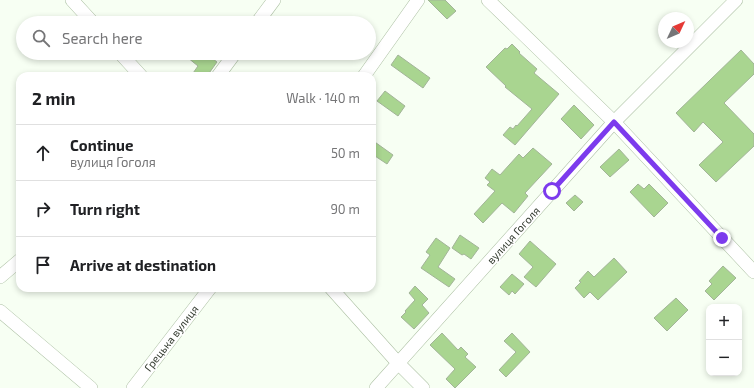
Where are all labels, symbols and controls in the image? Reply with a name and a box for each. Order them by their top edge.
north arrow [658,12,694,48]
search box [16,16,376,60]
icon: search [30,27,52,49]
text: Search here [62,29,143,47]
text: 2 min [32,88,75,108]
text: Walk · 140 m [286,90,360,106]
text: Continue [70,136,133,154]
icon: ahead [32,142,54,164]
text: 50 m [331,145,360,161]
text: вулиця Гоголя [70,154,156,170]
route start [543,182,561,200]
icon: right [32,198,54,220]
text: Turn right [70,200,140,218]
text: 90 m [330,201,360,217]
street label: вулиця Гоголя [484,204,543,267]
route end [713,229,731,247]
icon: arrive [32,254,54,276]
text: Arrive at destination [70,256,216,274]
street label: Грецька вулиця [141,302,202,374]
map controls [706,304,742,376]
button: + [706,304,742,340]
button: − [706,340,742,376]

